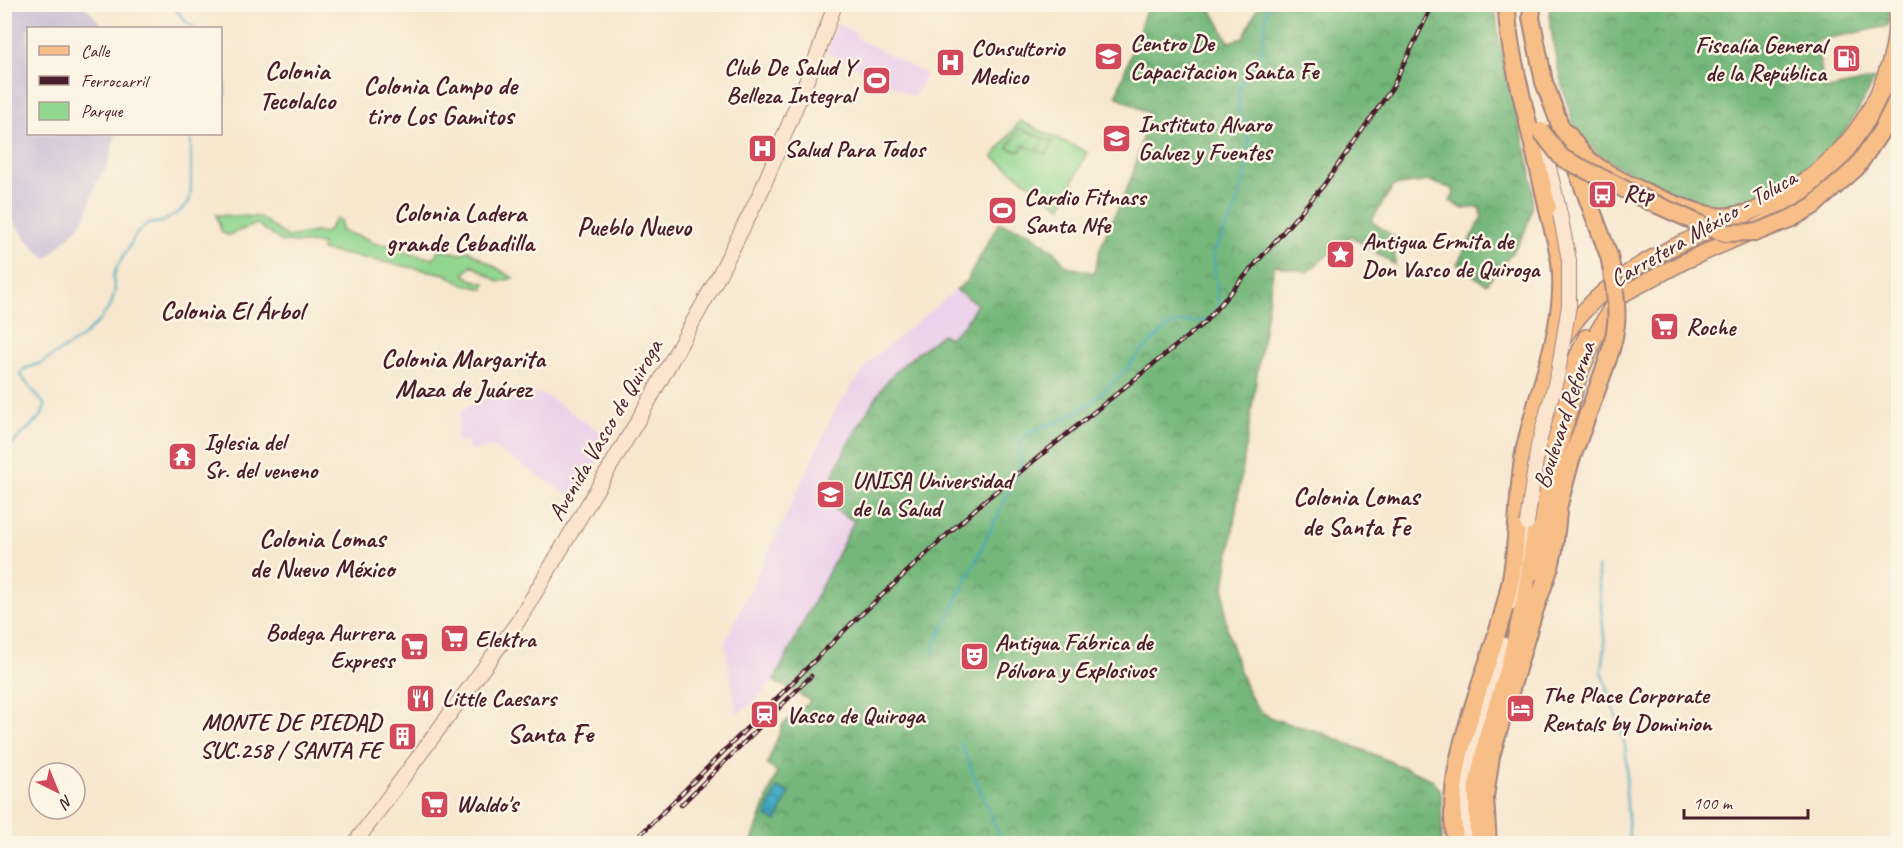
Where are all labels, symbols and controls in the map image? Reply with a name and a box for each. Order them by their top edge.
legend [27,27,222,135]
place label: Centro De Capacitacion Santa Fe [1130,28,1320,86]
place label: Fiscalía General de la República [1695,30,1831,88]
place label: C0nsultorio Medico [971,33,1067,91]
text: Calle [81,40,110,62]
school or university icon: Centro De Capacitacion Santa Fe [1093,41,1125,73]
fuel station icon: Fiscalía General de la República [1831,43,1863,75]
hospital icon: C0nsultorio Medico [934,46,966,78]
place label: Club De Salud Y Belleza Integral [724,52,860,110]
district label: Colonia Tecolalco [259,54,337,117]
sports icon: Club De Salud Y Belleza Integral [860,65,892,97]
district label: Colonia Campo de tiro Los Gamitos [363,69,519,132]
text: Ferrocarril [81,70,150,92]
text: Parque [81,100,123,122]
place label: Instituto Alvaro Galvez y Fuentes [1138,109,1274,167]
school or university icon: Instituto Alvaro Galvez y Fuentes [1101,122,1133,154]
hospital icon: Salud Para Todos [747,133,779,165]
place label: Salud Para Todos [784,134,927,164]
street label: Carretera México - Toluca [1604,161,1803,294]
bus stop icon: Rtp [1586,178,1618,210]
place label: Rtp [1623,179,1655,209]
place label: Cardio Fitnass Santa Nfe [1024,182,1148,240]
sports icon: Cardio Fitnass Santa Nfe [987,195,1019,227]
district label: Colonia Ladera grande Cebadilla [386,196,536,259]
district label: Pueblo Nuevo [577,210,693,243]
place label: Antigua Ermita de Don Vasco de Quiroga [1362,226,1541,284]
place icon: Antigua Ermita de Don Vasco de Quiroga [1325,239,1357,271]
district label: Colonia El Árbol [160,294,309,327]
supermarket icon: Roche [1649,311,1681,343]
place label: Roche [1686,312,1737,342]
street label: Avenida Vasco de Quiroga [541,333,670,526]
street label: Boulevard Reforma [1526,336,1602,492]
district label: Colonia Margarita Maza de Juárez [381,342,547,405]
place label: Iglesia del Sr. del veneno [204,427,320,485]
temple icon: Iglesia del Sr. del veneno [167,440,199,472]
place label: UNISA Universidad de la Salud [852,465,1016,523]
school or university icon: UNISA Universidad de la Salud [815,478,847,510]
district label: Colonia Lomas de Santa Fe [1293,480,1422,543]
district label: Colonia Lomas de Nuevo México [250,522,397,585]
place label: Bodega Aurrera Express [266,617,397,675]
supermarket icon: Elektra [438,623,470,655]
place label: Elektra [475,624,538,654]
place label: Antigua Fábrica de Pólvora y Explosivos [995,627,1158,685]
supermarket icon: Bodega Aurrera Express [399,630,431,662]
theatre icon: Antigua Fábrica de Pólvora y Explosivos [958,640,990,672]
place label: The Place Corporate Rentals by Dominion [1542,680,1714,738]
restaurant icon: Little Caesars [405,682,437,714]
place label: Little Caesars [442,683,559,713]
hotel icon: The Place Corporate Rentals by Dominion [1505,693,1537,725]
station icon: Vasco de Quiroga [749,699,781,731]
place label: Vasco de Quiroga [786,700,927,730]
place label: MONTE DE PIEDAD SUC.258 / SANTA FE [200,707,386,765]
district label: Santa Fe [507,716,595,750]
building icon: MONTE DE PIEDAD SUC.258 / SANTA FE [386,720,418,752]
north arrow [27,761,87,821]
scale bar [1684,782,1808,820]
supermarket icon: Waldo's [419,788,451,820]
place label: Waldo's [456,789,520,819]
text: N [54,791,77,814]
text: 100 m [1693,792,1734,814]

